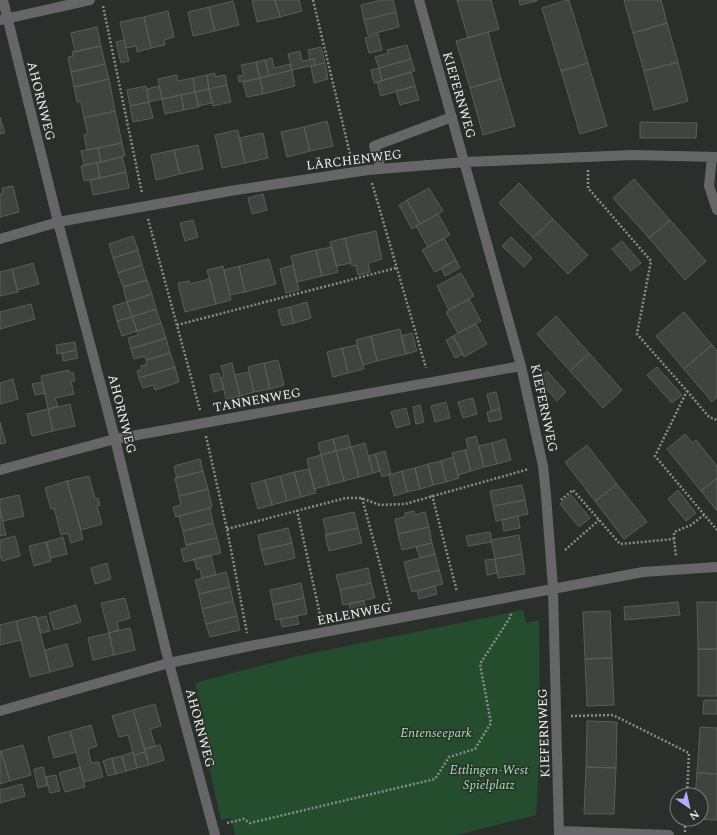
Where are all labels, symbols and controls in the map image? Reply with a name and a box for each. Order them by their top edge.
street label: KIEFERNWEG [437,49,481,141]
street label: AHORNWEG [22,59,60,143]
street label: LÄRCHENWEG [305,144,403,176]
street label: KIEFERNWEG [525,362,563,454]
street label: AHORNWEG [103,372,141,456]
street label: TANNENWEG [212,382,302,418]
street label: ERLENWEG [315,597,393,631]
street label: AHORNWEG [180,686,220,770]
street label: KIEFERNWEG [532,688,556,778]
park label: Entenseepark [400,723,472,743]
park label: Ettlingen-West Spielplatz [450,760,529,795]
north arrow [669,787,709,827]
text: N [686,805,703,824]

